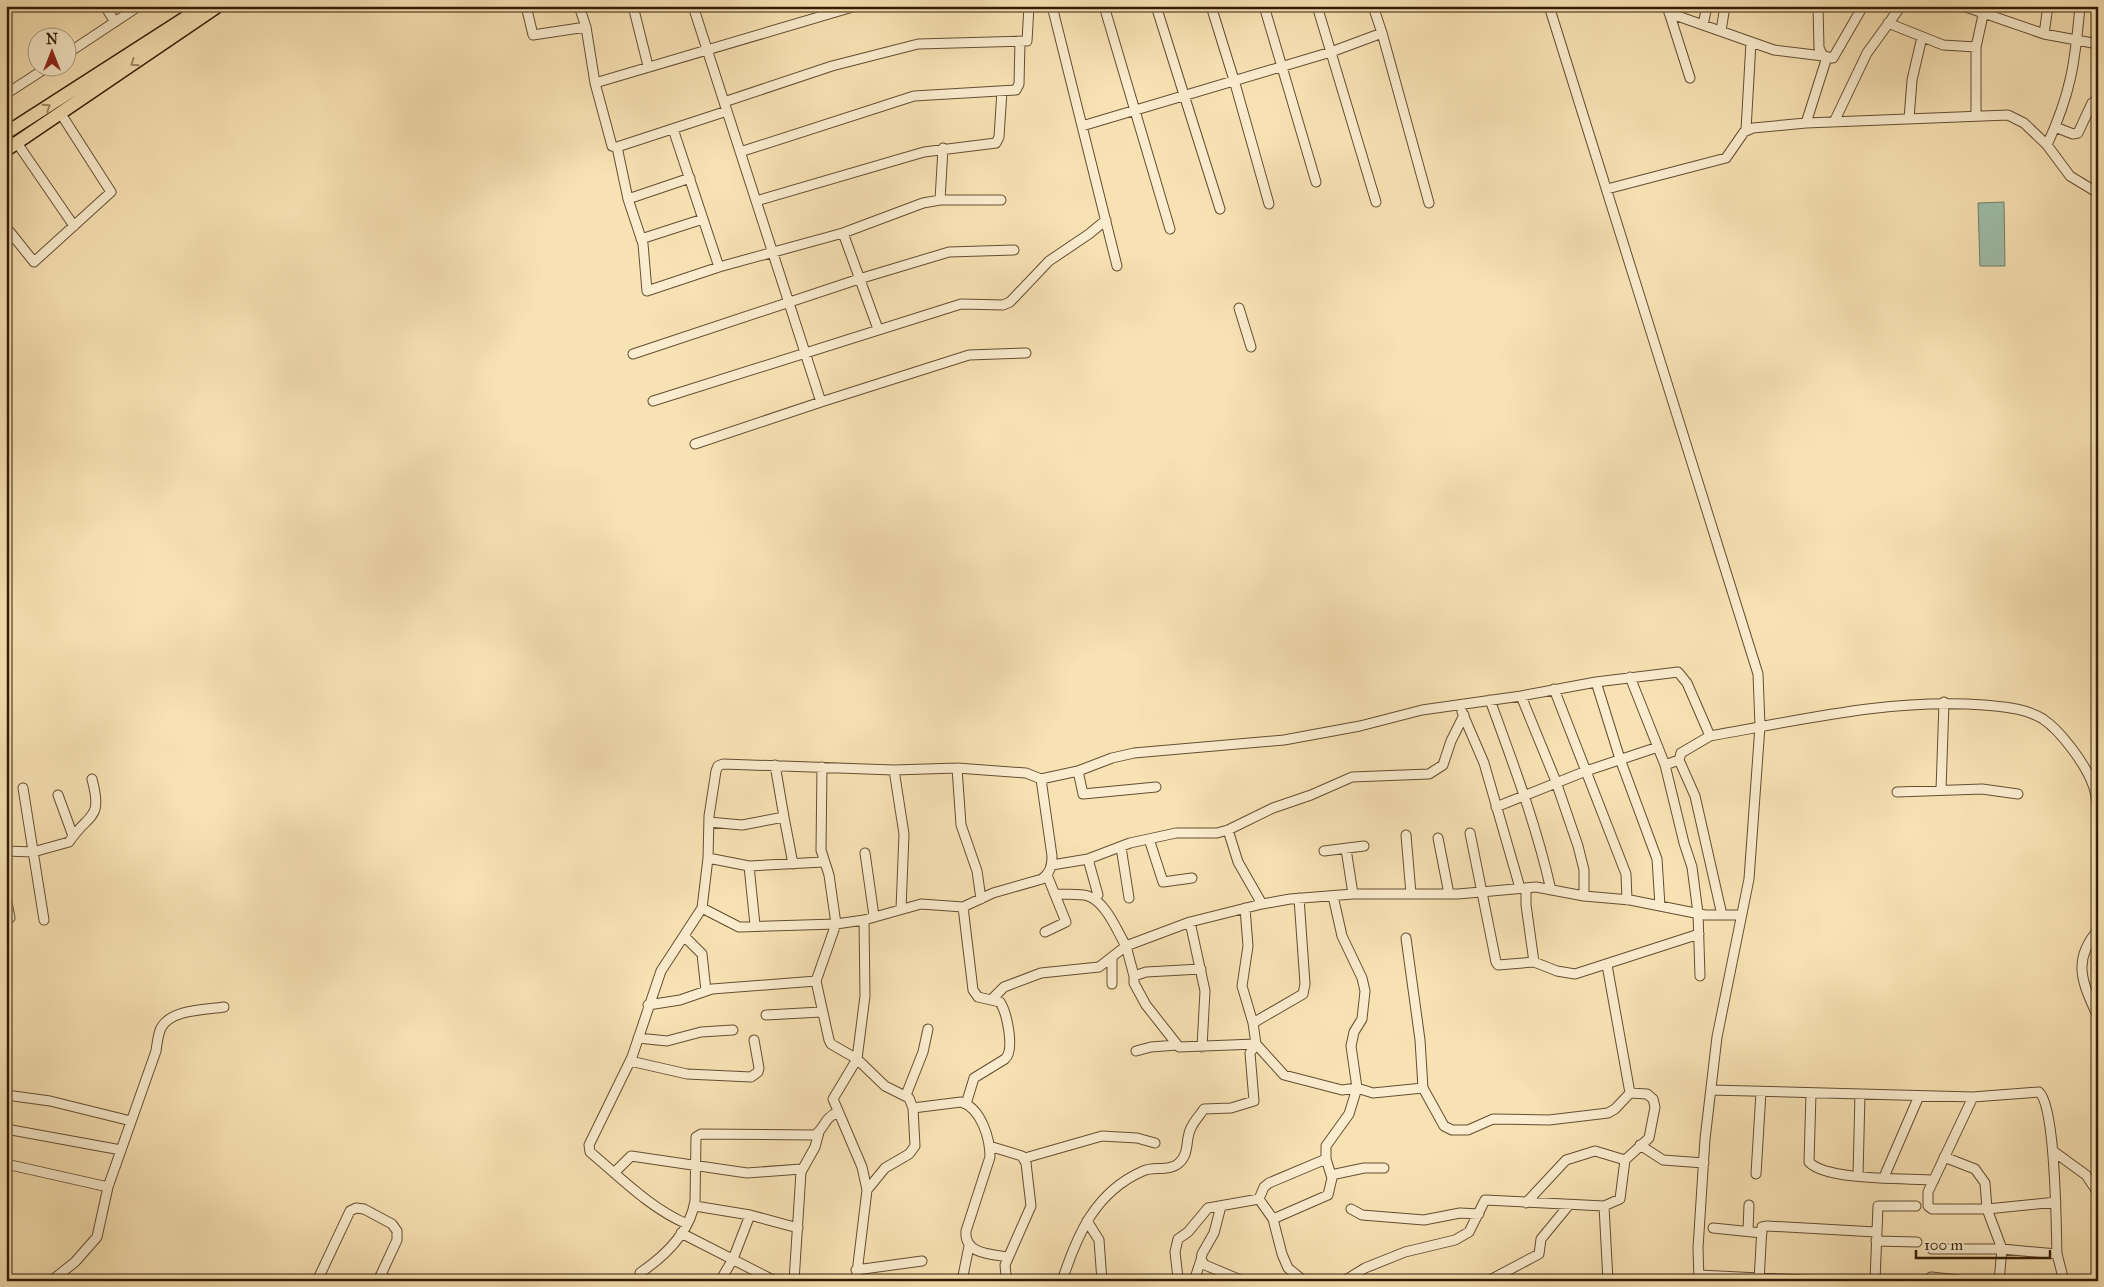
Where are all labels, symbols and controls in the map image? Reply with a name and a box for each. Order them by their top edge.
north arrow [28,28,78,78]
text: N [46,31,58,48]
one-way arrow [131,57,140,66]
one-way arrow [41,104,51,113]
scale bar [1916,1227,2050,1259]
text: 100 m [1924,1236,1964,1254]

